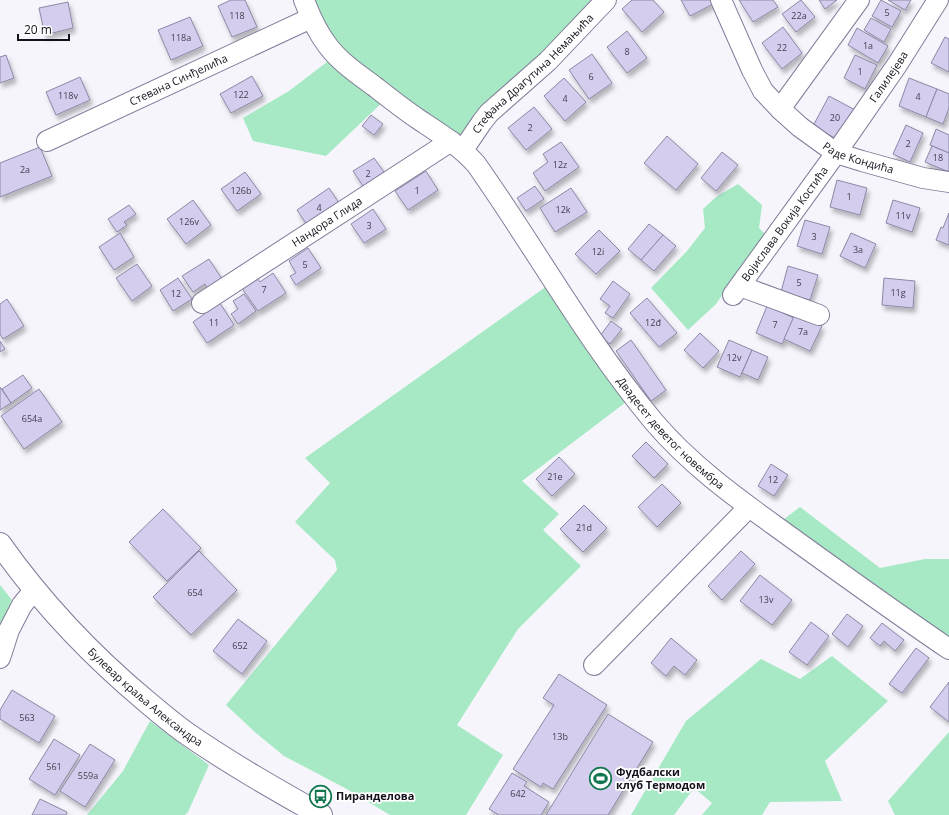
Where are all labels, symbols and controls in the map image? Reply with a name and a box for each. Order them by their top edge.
house number: 5 [884,6,890,19]
house number: 118 [229,9,245,22]
house number: 22a [791,9,807,22]
street label: Стефана Драгутина Немањића [468,10,596,136]
scale bar [18,16,69,42]
text: 20 m [24,21,52,38]
house number: 118a [171,31,191,44]
house number: 1a [863,39,873,52]
house number: 22 [777,41,787,54]
house number: 8 [624,45,630,58]
street label: Галилејева [865,48,911,105]
street label: Стевана Синђелића [127,50,230,109]
house number: 1 [857,65,863,78]
house number: 6 [588,70,594,83]
house number: 122 [233,88,249,101]
house number: 118v [58,89,78,102]
house number: 4 [915,90,921,103]
house number: 4 [562,92,568,105]
house number: 20 [830,111,840,124]
house number: 2 [527,121,533,134]
house number: 2 [905,137,911,150]
street label: Раде Кондића [820,138,896,177]
house number: 18 [933,151,943,164]
house number: 12z [553,158,567,171]
house number: 2a [20,163,30,176]
street label: Војислава Вокија Костића [738,163,831,284]
house number: 2 [365,167,371,180]
house number: 126b [231,184,251,197]
house number: 1 [414,184,420,197]
house number: 1 [846,190,852,203]
street label: Нандора Глида [288,193,365,250]
house number: 4 [316,201,322,214]
house number: 12k [555,203,571,216]
house number: 11v [896,209,911,222]
house number: 126v [179,215,199,228]
house number: 3 [366,219,372,232]
house number: 3 [811,230,817,243]
house number: 3a [853,243,863,256]
house number: 12i [592,245,604,258]
house number: 5 [302,258,308,271]
house number: 5 [796,276,802,289]
house number: 7 [261,283,267,296]
house number: 11g [890,286,906,299]
house number: 12 [171,287,181,300]
house number: 11 [209,316,219,329]
house number: 12đ [645,316,661,329]
house number: 7 [772,318,778,331]
house number: 7a [798,325,808,338]
house number: 12v [727,351,742,364]
street label: Двадесет деветог новембра [614,374,728,492]
house number: 654a [22,412,42,425]
house number: 21e [547,470,563,483]
house number: 12 [768,473,778,486]
house number: 21d [576,521,592,534]
house number: 654 [187,586,203,599]
house number: 13v [759,593,774,606]
house number: 652 [232,639,248,652]
street label: Булевар краља Александра [85,644,206,749]
house number: 563 [19,711,35,724]
house number: 13b [552,730,568,743]
house number: 561 [46,760,62,773]
place label: Фудбалски клуб Термодом [616,764,705,792]
sports icon: Фудбалски клуб Термодом [587,765,613,791]
house number: 559a [78,769,98,782]
bus stop icon: Пиранделова [308,783,334,809]
house number: 642 [510,787,526,800]
place label: Пиранделова [336,788,414,803]

